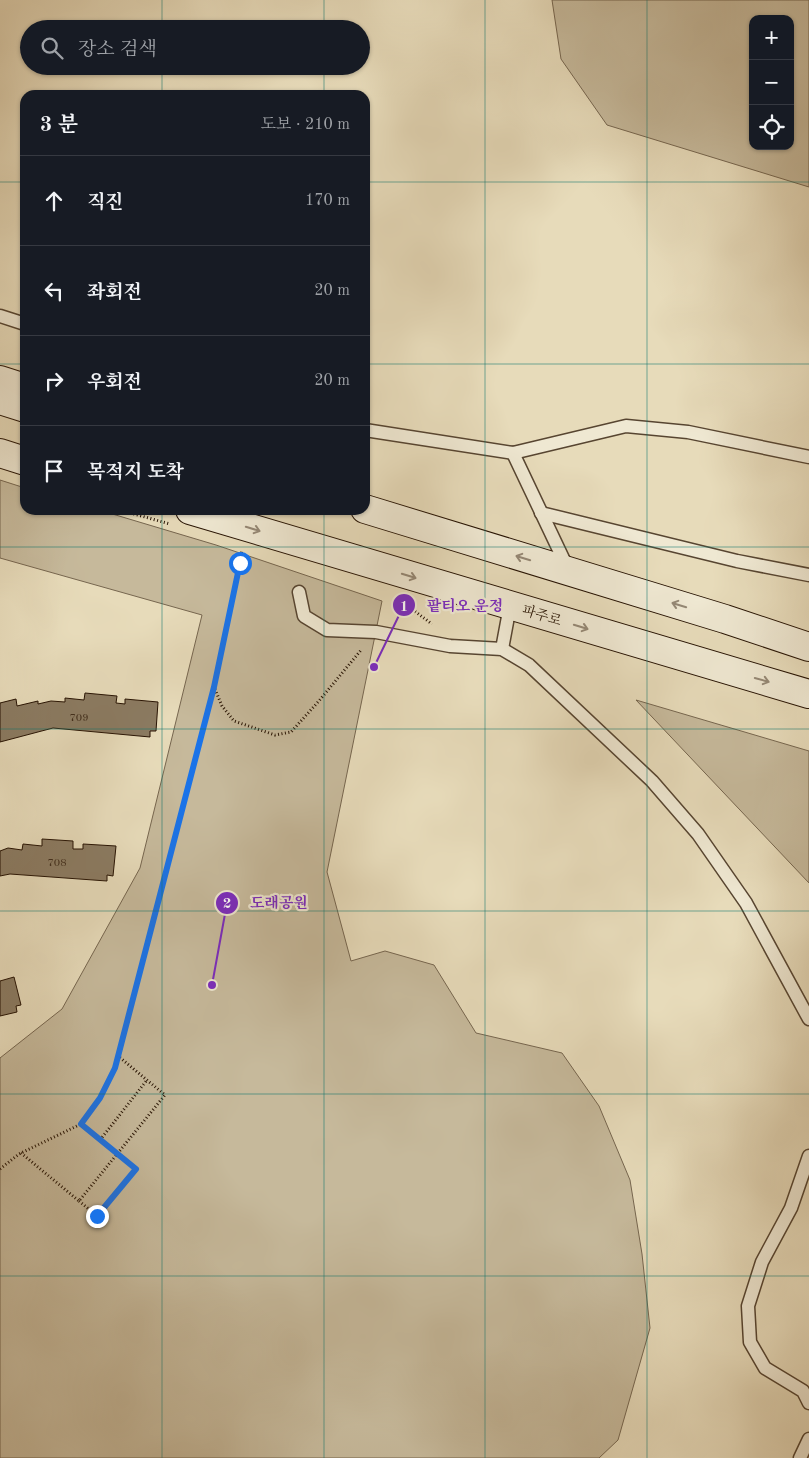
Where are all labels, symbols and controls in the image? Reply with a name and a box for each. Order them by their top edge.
map controls [749,15,794,150]
button: + [749,15,794,60]
search box [20,20,370,75]
icon: search [38,34,66,62]
text: 장소 검색 [78,41,157,60]
button: − [749,60,794,105]
button: locate [749,105,794,150]
text: 3 분 [40,115,78,136]
text: 도보 · 210 m [261,117,350,133]
icon: ahead [40,187,68,215]
text: 170 m [305,193,350,209]
text: 직진 [87,194,124,213]
icon: left [40,277,68,305]
text: 20 m [314,283,350,299]
text: 좌회전 [87,284,142,303]
icon: right [40,367,68,395]
text: 20 m [314,373,350,389]
text: 우회전 [87,374,142,393]
icon: arrive [40,457,68,485]
text: 목적지 도착 [87,464,184,483]
one-way arrow [245,524,261,534]
route start [229,552,252,575]
one-way arrow [515,552,531,562]
one-way arrow [400,571,416,581]
callout: 팥티오 운정 [391,590,513,620]
text: 팥티오 운정 [427,597,503,615]
one-way arrow [671,599,687,609]
text: 1 [400,600,408,615]
street label: 파주로 [520,602,564,629]
one-way arrow [573,623,589,632]
one-way arrow [754,676,770,686]
house number: 709 [69,713,89,724]
house number: 708 [47,858,67,869]
callout: 도래공원 [215,888,318,918]
text: 도래공원 [250,894,308,912]
text: 2 [223,897,231,912]
route end [86,1205,109,1228]

